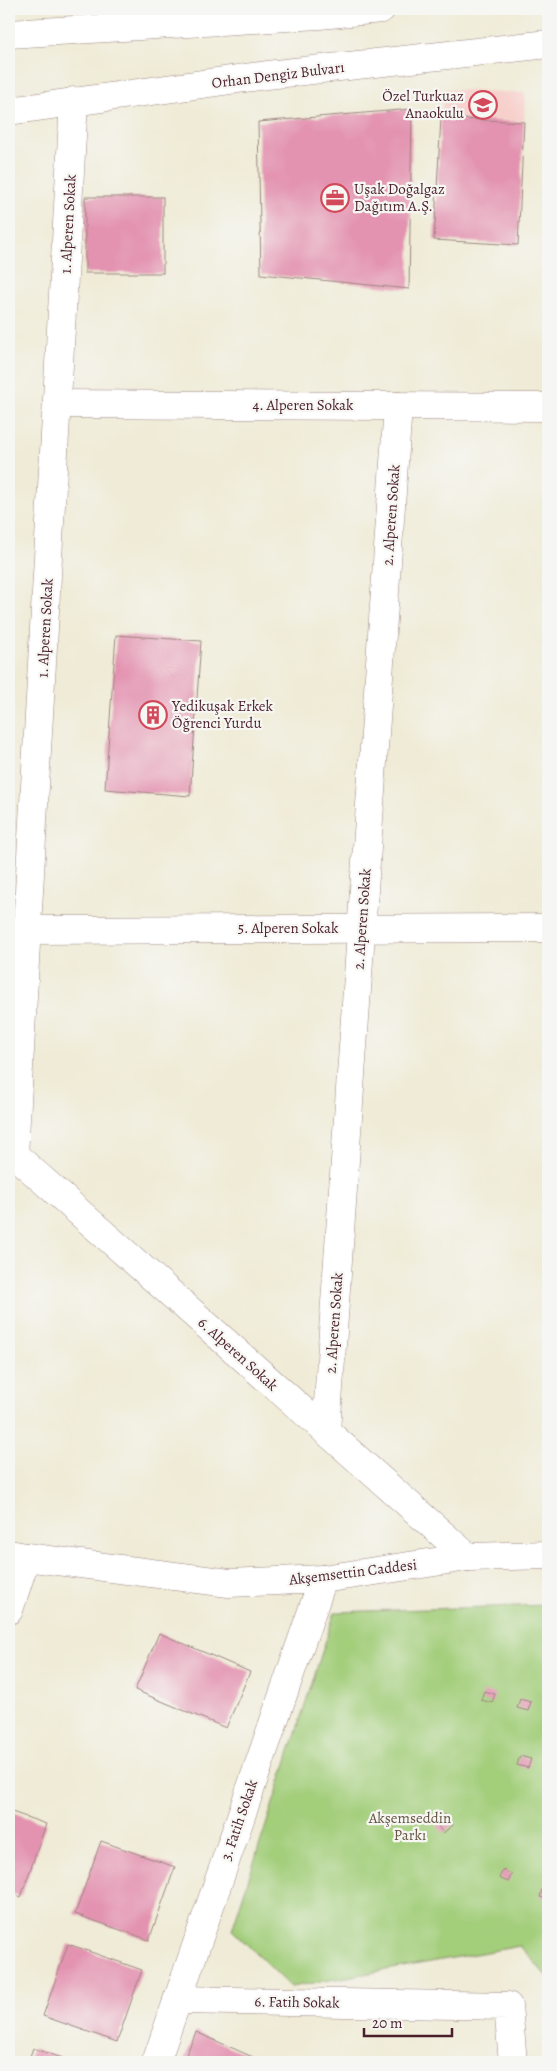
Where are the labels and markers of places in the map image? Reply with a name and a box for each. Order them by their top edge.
place label: Özel Turkuaz Anaokulu [382,86,465,123]
school or university icon: Özel Turkuaz Anaokulu [468,90,498,120]
place label: Uşak Doğalgaz Dağıtım A.Ş. [354,179,445,216]
office icon: Uşak Doğalgaz Dağıtım A.Ş. [320,183,350,213]
place label: Yedikuşak Erkek Öğrenci Yurdu [171,696,274,733]
building icon: Yedikuşak Erkek Öğrenci Yurdu [138,700,168,730]

